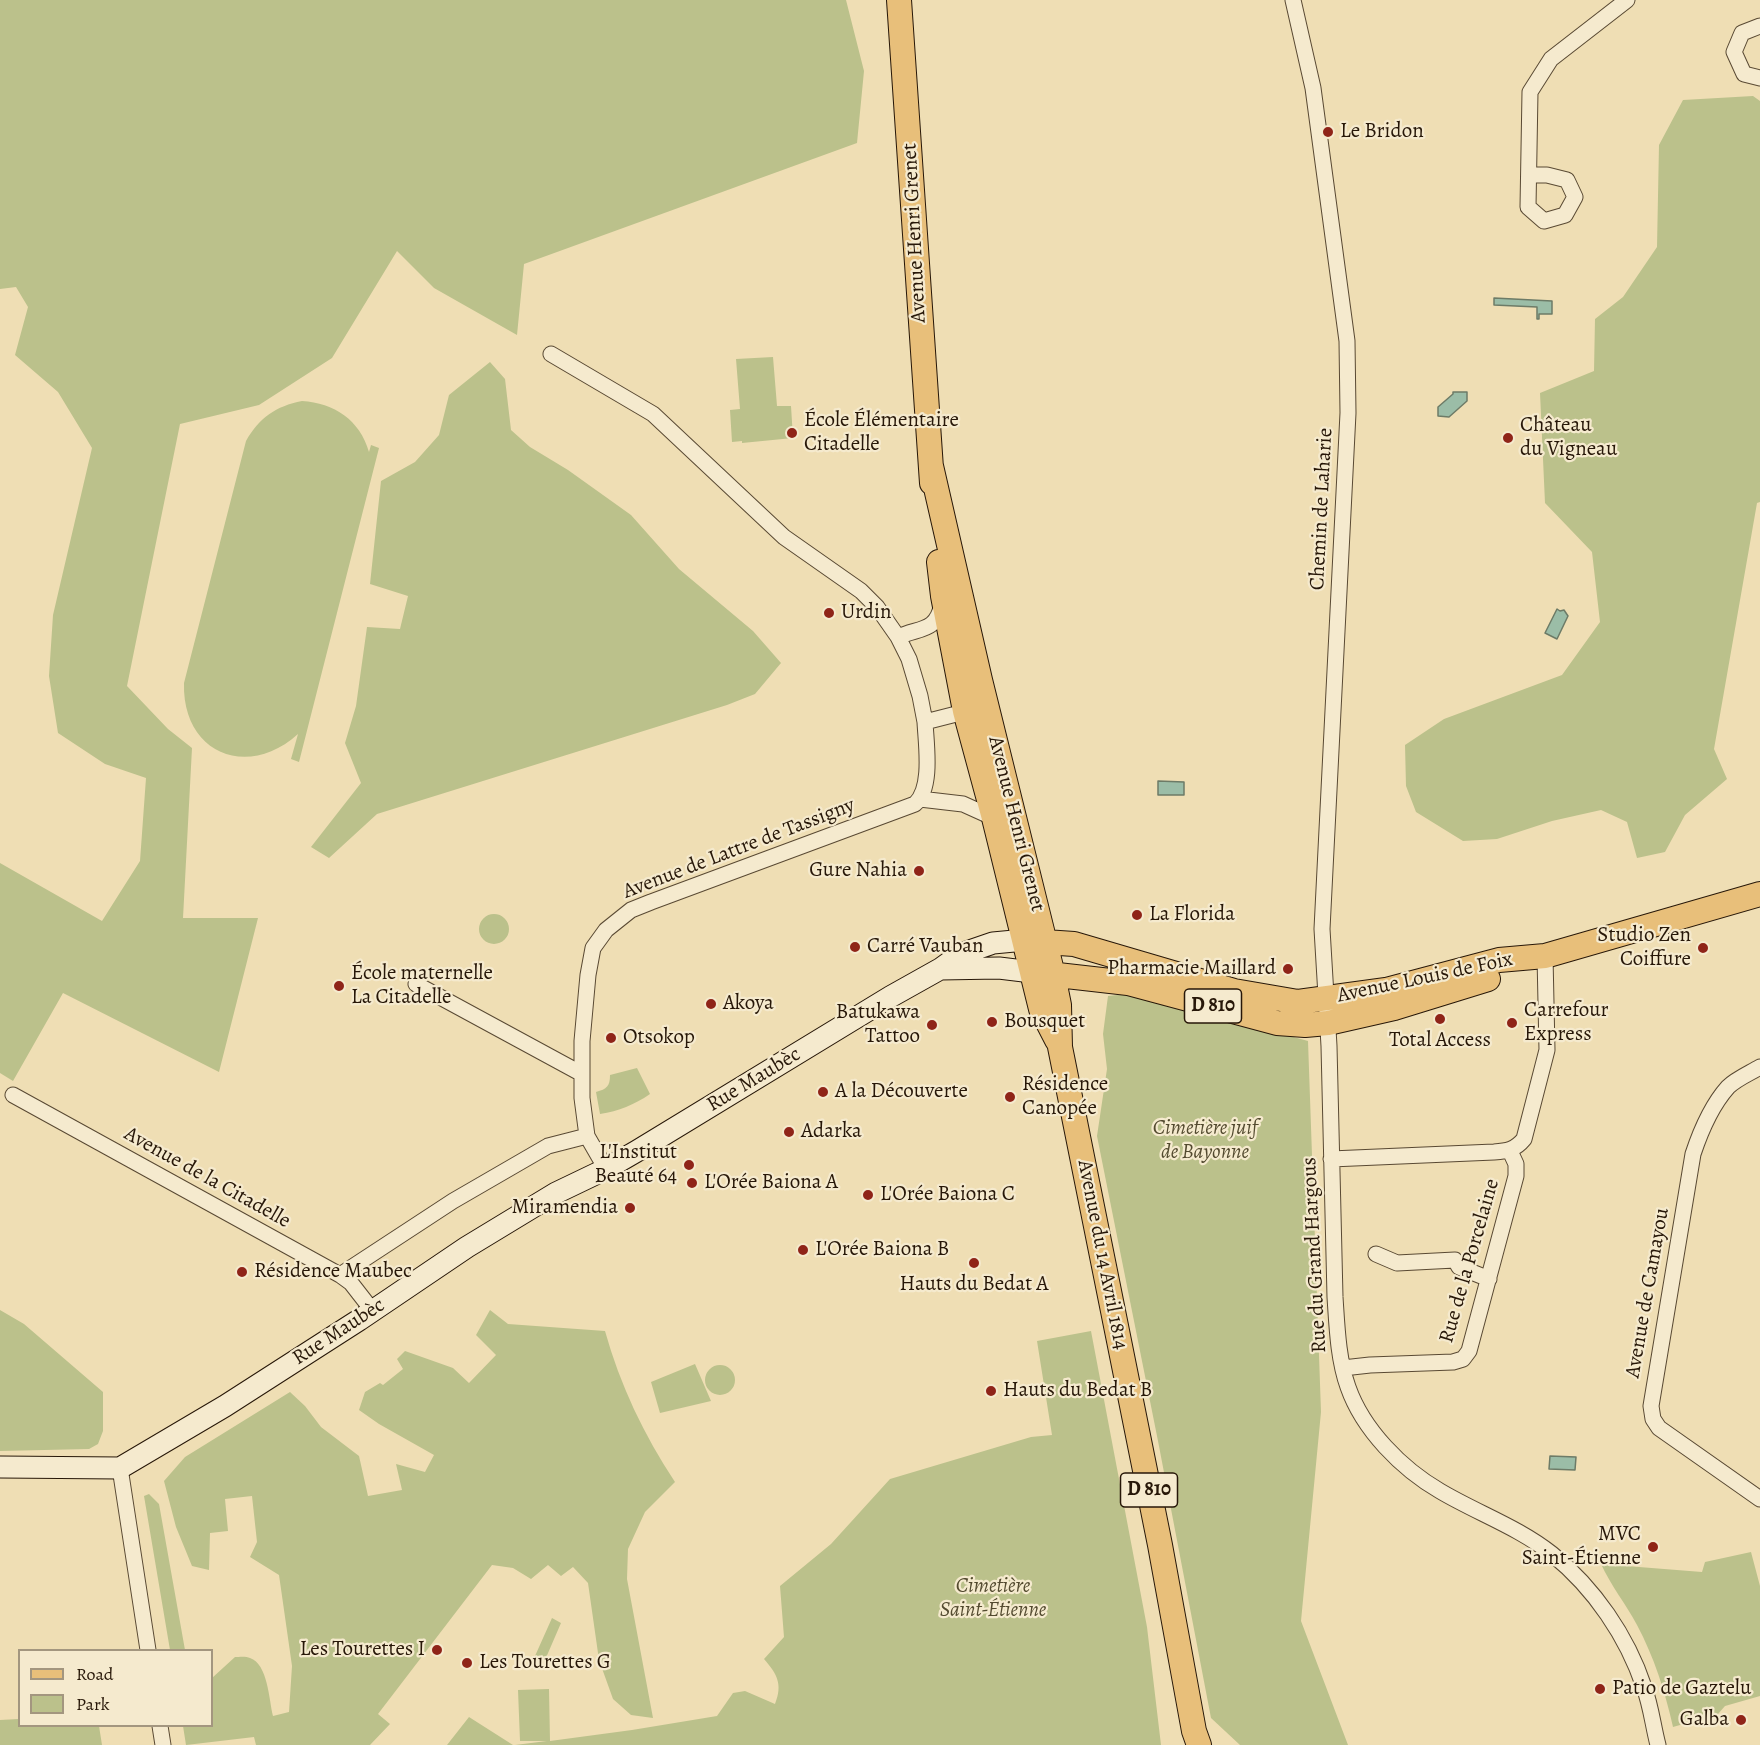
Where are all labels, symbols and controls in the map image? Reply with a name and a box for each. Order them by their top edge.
place label: Le Bridon [1340,119,1424,145]
marker: Le Bridon [1321,125,1335,139]
street label: Avenue Henri Grenet [898,143,932,323]
place label: École Élémentaire Citadelle [804,408,959,458]
place label: Château du Vigneau [1520,413,1617,463]
marker: École Élémentaire Citadelle [785,426,799,440]
street label: Chemin de Laharie [1305,427,1339,591]
marker: Château du Vigneau [1501,431,1515,445]
place label: Urdin [841,600,891,626]
marker: Urdin [822,606,836,620]
street label: Avenue Henri Grenet [982,734,1050,914]
street label: Avenue de Lattre de Tassigny [620,793,858,905]
place label: Gure Nahia [809,858,907,884]
marker: Gure Nahia [912,864,926,878]
place label: La Florida [1149,902,1235,928]
marker: La Florida [1130,908,1144,922]
place label: Studio Zen Coiffure [1597,923,1691,973]
place label: Carré Vauban [867,934,984,960]
marker: Carré Vauban [848,940,862,954]
marker: Studio Zen Coiffure [1696,941,1710,955]
street label: Avenue Louis de Foix [1335,947,1515,1009]
place label: Pharmacie Maillard [1107,956,1276,982]
place label: École maternelle La Citadelle [351,961,493,1011]
marker: Pharmacie Maillard [1281,962,1295,976]
marker: École maternelle La Citadelle [332,979,346,993]
road number: D 810 [1184,989,1242,1023]
place label: Akoya [723,991,774,1017]
marker: Akoya [704,997,718,1011]
place label: Carrefour Express [1524,998,1609,1048]
place label: Batukawa Tattoo [836,1000,920,1050]
place label: Bousquet [1004,1009,1085,1035]
marker: Total Access [1433,1012,1447,1026]
marker: Bousquet [985,1015,999,1029]
marker: Carrefour Express [1505,1016,1519,1030]
marker: Batukawa Tattoo [925,1018,939,1032]
place label: Otsokop [623,1025,695,1051]
place label: Total Access [1389,1028,1491,1054]
marker: Otsokop [604,1031,618,1045]
street label: Rue Maubèc [703,1042,805,1118]
place label: Résidence Canopée [1022,1072,1108,1122]
place label: A la Découverte [835,1079,968,1105]
marker: A la Découverte [816,1085,830,1099]
marker: Résidence Canopée [1003,1090,1017,1104]
park label: Cimetière juif de Bayonne [1153,1116,1257,1166]
place label: Adarka [801,1119,862,1145]
street label: Avenue de la Citadelle [119,1122,295,1234]
marker: Adarka [782,1125,796,1139]
place label: L'Institut Beauté 64 [594,1140,677,1190]
street label: Rue du Grand Hargous [1297,1156,1333,1354]
marker: L'Institut Beauté 64 [682,1158,696,1172]
street label: Avenue du 14 Avril 1814 [1071,1158,1133,1352]
place label: L'Orée Baiona A [704,1170,838,1196]
marker: L'Orée Baiona A [685,1176,699,1190]
street label: Rue de la Porcelaine [1435,1176,1505,1346]
place label: L'Orée Baiona C [880,1182,1015,1208]
marker: L'Orée Baiona C [861,1188,875,1202]
place label: Miramendia [512,1195,618,1221]
marker: Miramendia [623,1201,637,1215]
street label: Avenue de Camayou [1621,1206,1675,1380]
place label: L'Orée Baiona B [815,1237,949,1263]
marker: L'Orée Baiona B [796,1243,810,1257]
marker: Hauts du Bedat A [967,1256,981,1270]
place label: Résidence Maubec [254,1259,412,1285]
marker: Résidence Maubec [235,1265,249,1279]
place label: Hauts du Bedat A [899,1272,1049,1298]
street label: Rue Maubèc [288,1293,390,1371]
place label: Hauts du Bedat B [1003,1378,1152,1404]
marker: Hauts du Bedat B [984,1384,998,1398]
road number: D 810 [1120,1473,1178,1507]
place label: MVC Saint-Étienne [1522,1522,1641,1572]
marker: MVC Saint-Étienne [1646,1540,1660,1554]
park label: Cimetière Saint-Étienne [940,1574,1046,1624]
place label: Les Tourettes I [300,1637,425,1663]
marker: Les Tourettes I [430,1643,444,1657]
legend [18,1649,213,1727]
place label: Les Tourettes G [479,1650,611,1676]
marker: Les Tourettes G [460,1656,474,1670]
text: Road [76,1662,113,1686]
place label: Patio de Gaztelu [1612,1676,1751,1702]
marker: Patio de Gaztelu [1593,1682,1607,1696]
text: Park [76,1692,110,1716]
place label: Galba [1680,1707,1729,1733]
marker: Galba [1734,1713,1748,1727]

